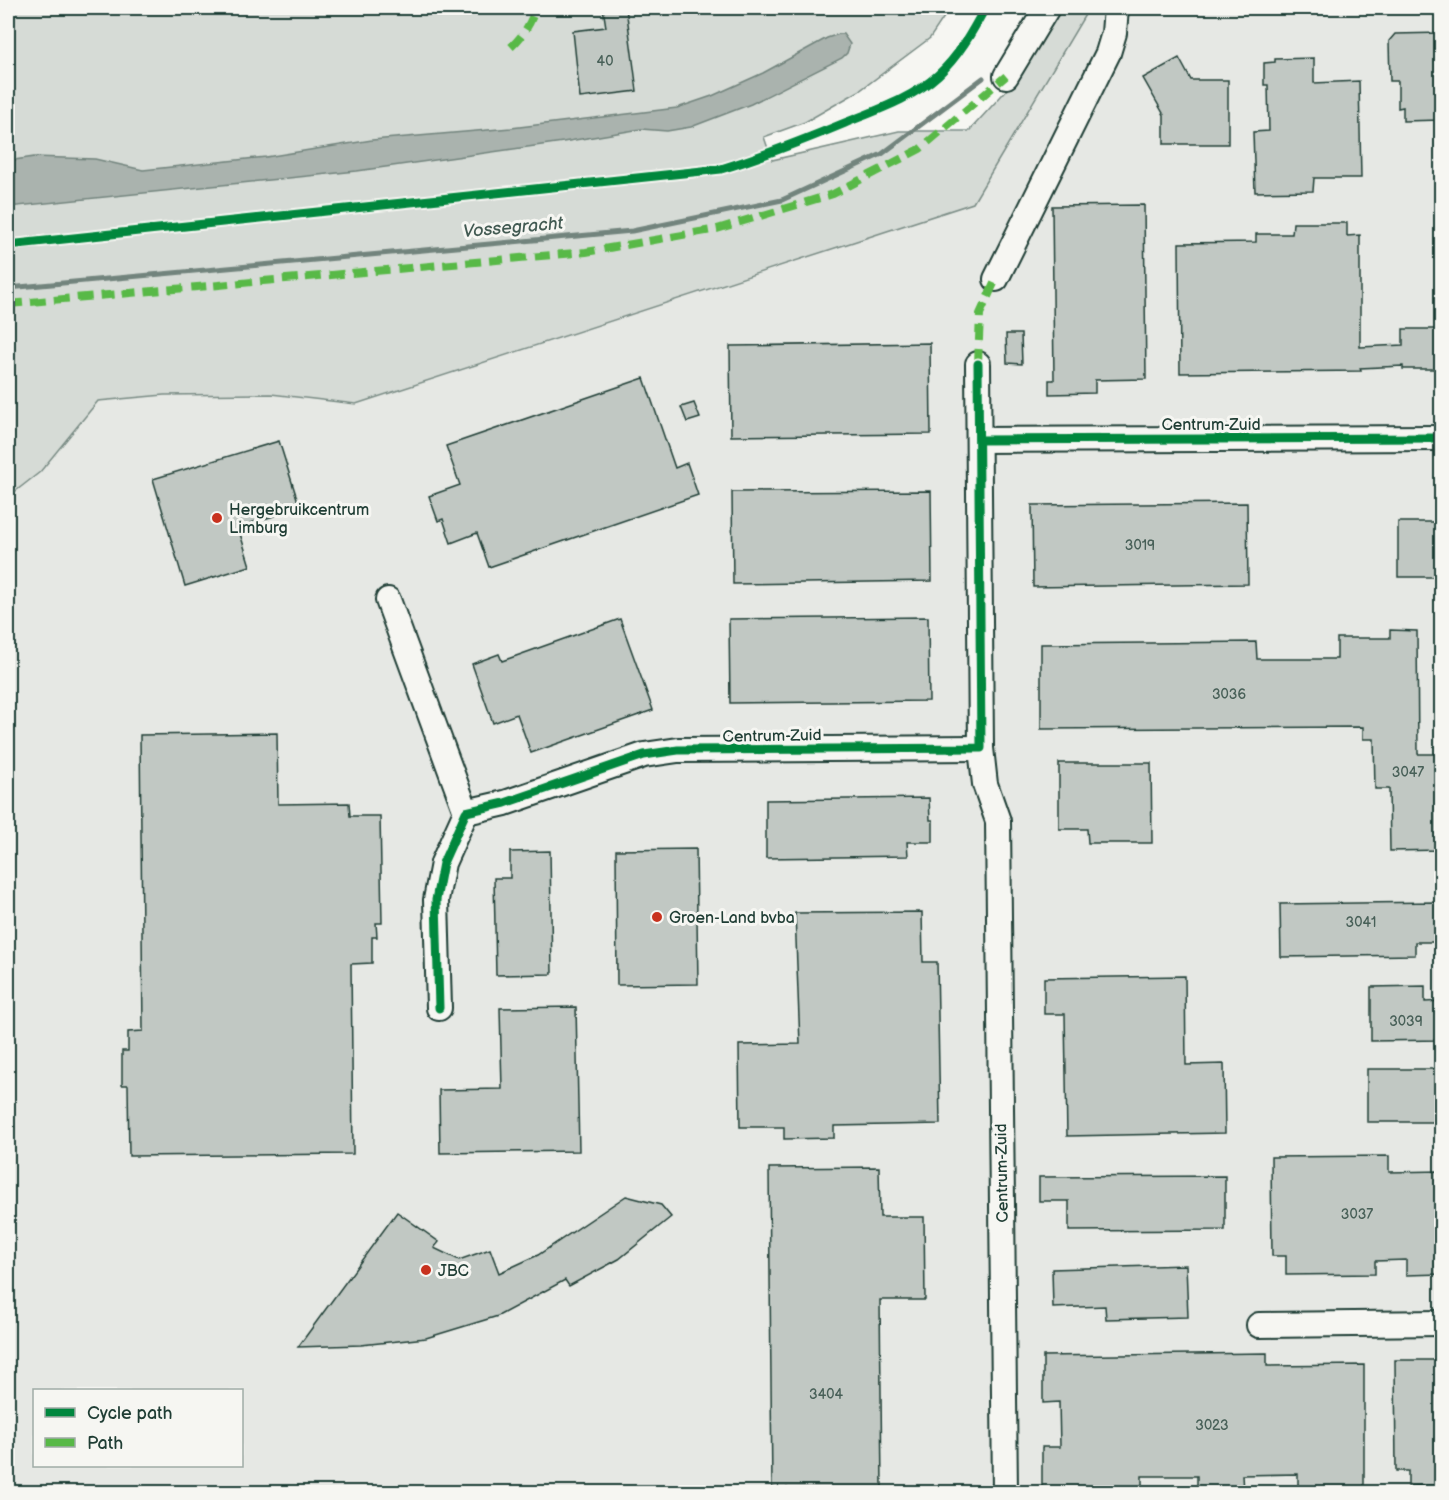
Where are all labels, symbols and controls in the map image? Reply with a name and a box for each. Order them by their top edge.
house number: 40 [597,53,613,70]
water label: Vossegracht [462,213,564,242]
street label: Centrum-Zuid [1161,416,1261,435]
place label: Hergebruikcentrum Limburg [229,501,369,538]
marker: Hergebruikcentrum Limburg [210,511,224,525]
house number: 3019 [1125,537,1155,554]
house number: 3036 [1212,686,1246,703]
street label: Centrum-Zuid [722,726,822,747]
house number: 3047 [1392,764,1424,781]
place label: Groen-Land bvba [669,909,795,928]
marker: Groen-Land bvba [650,910,664,924]
house number: 3041 [1346,914,1376,931]
house number: 3039 [1389,1013,1423,1030]
street label: Centrum-Zuid [992,1123,1013,1223]
house number: 3037 [1341,1206,1373,1223]
place label: JBC [438,1262,469,1281]
marker: JBC [419,1263,433,1277]
house number: 3404 [809,1386,843,1403]
legend [33,1389,243,1467]
text: Cycle path [87,1403,173,1424]
house number: 3023 [1195,1417,1229,1434]
text: Path [87,1433,123,1454]

